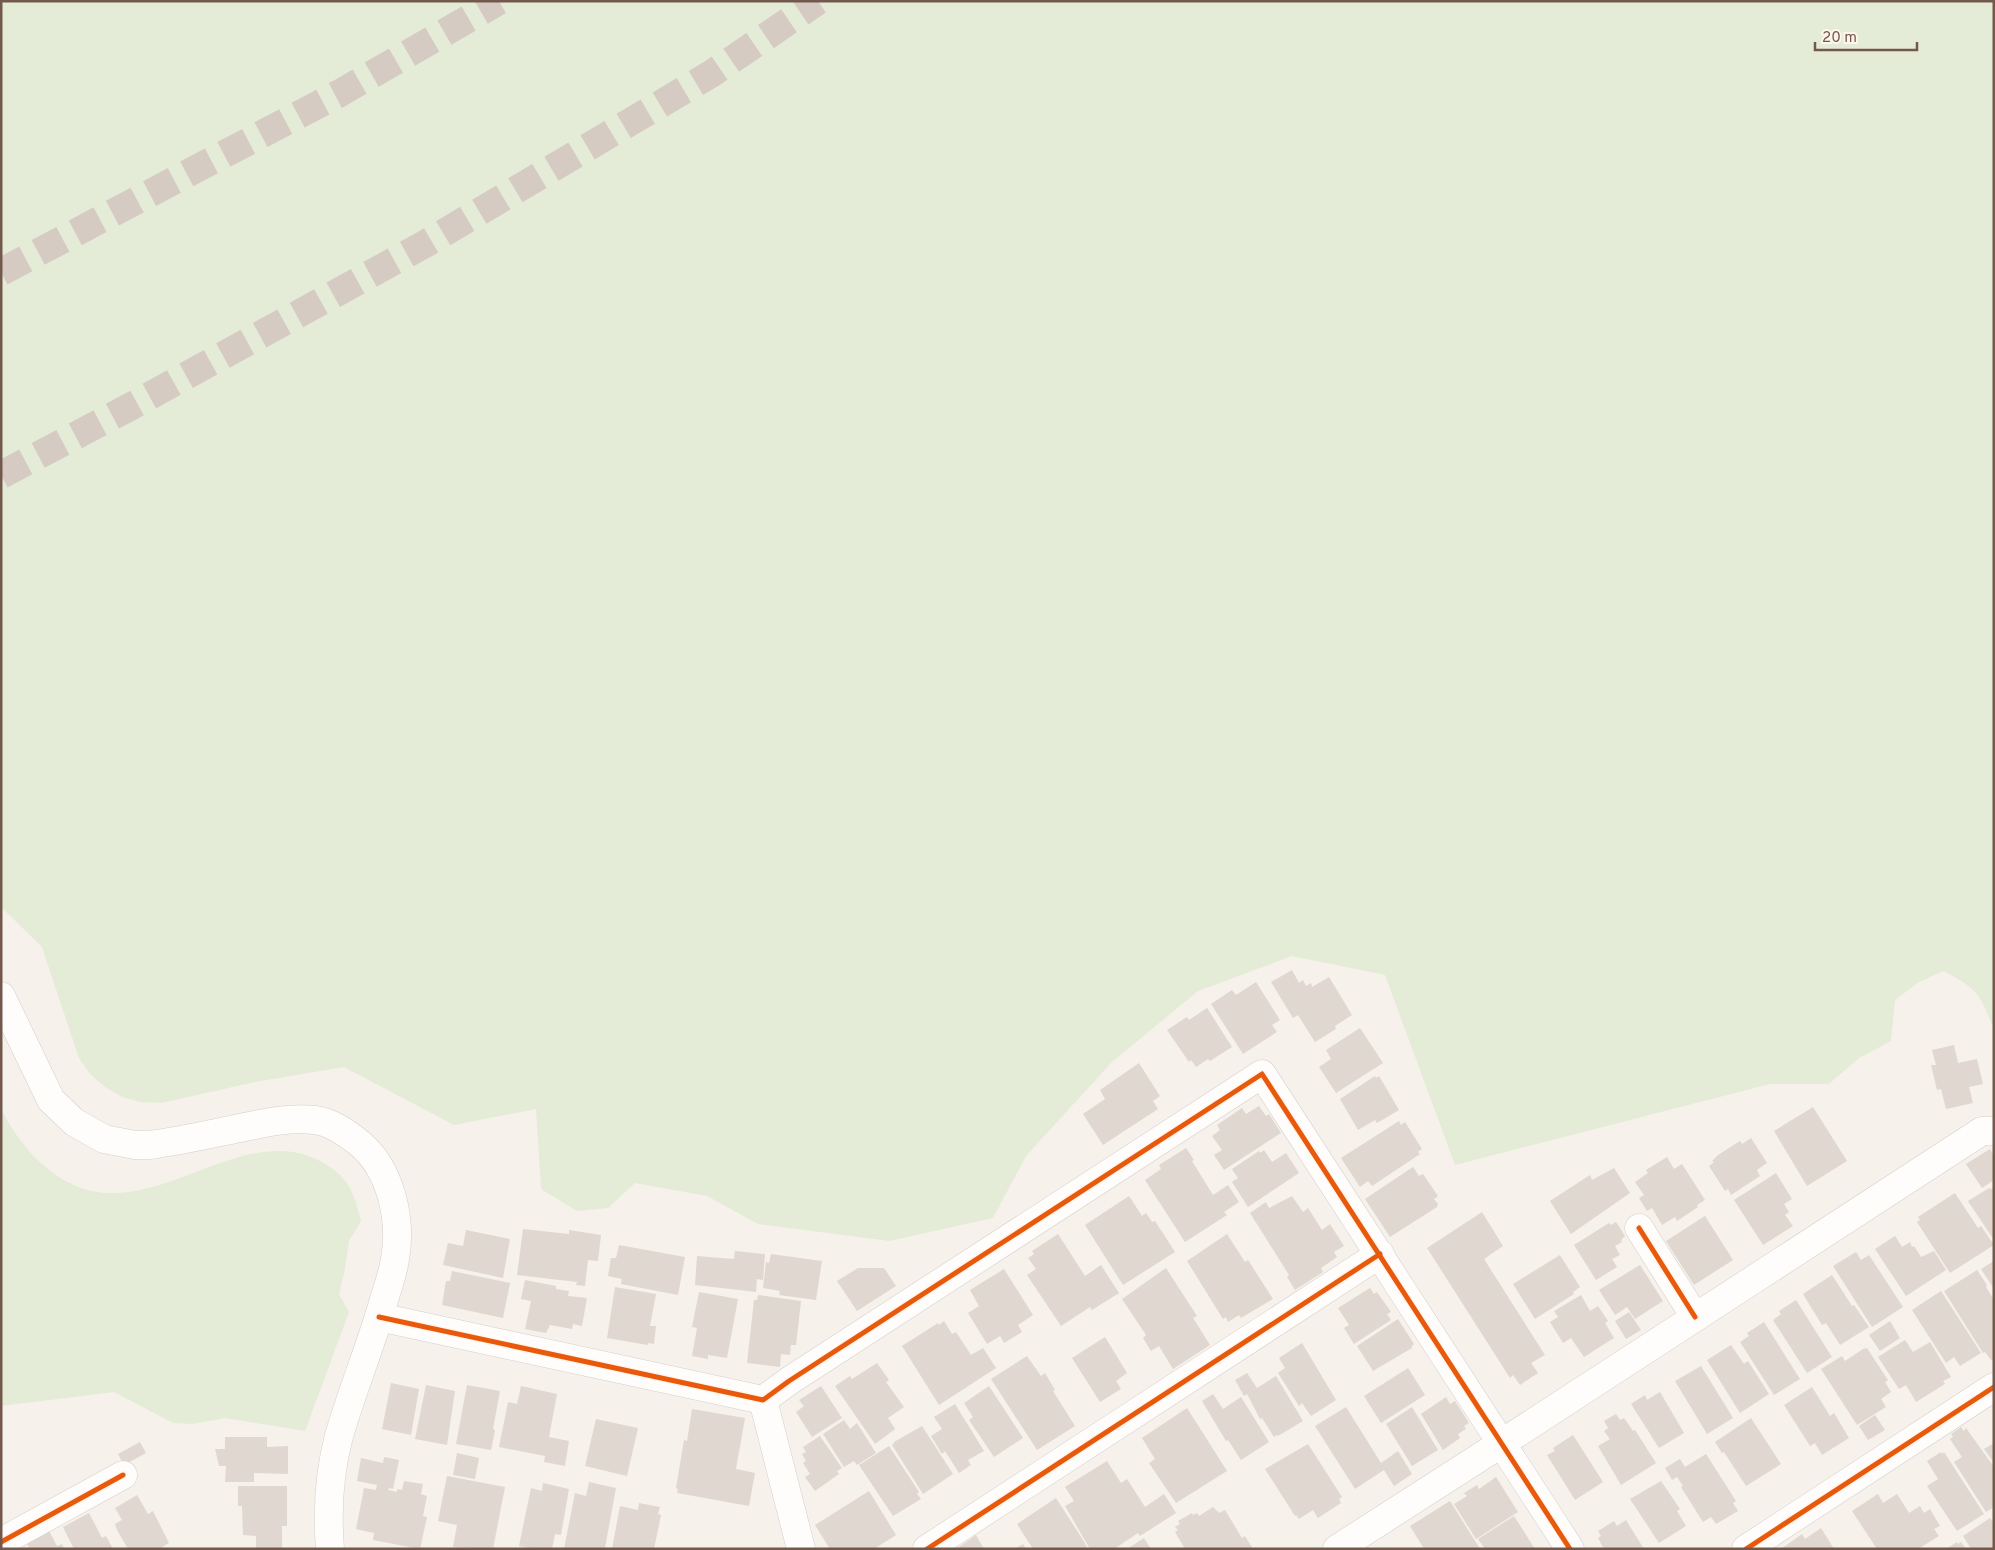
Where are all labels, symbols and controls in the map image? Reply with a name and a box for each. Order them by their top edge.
scale bar [1815,20,1918,52]
text: 20 m [1822,29,1857,48]

